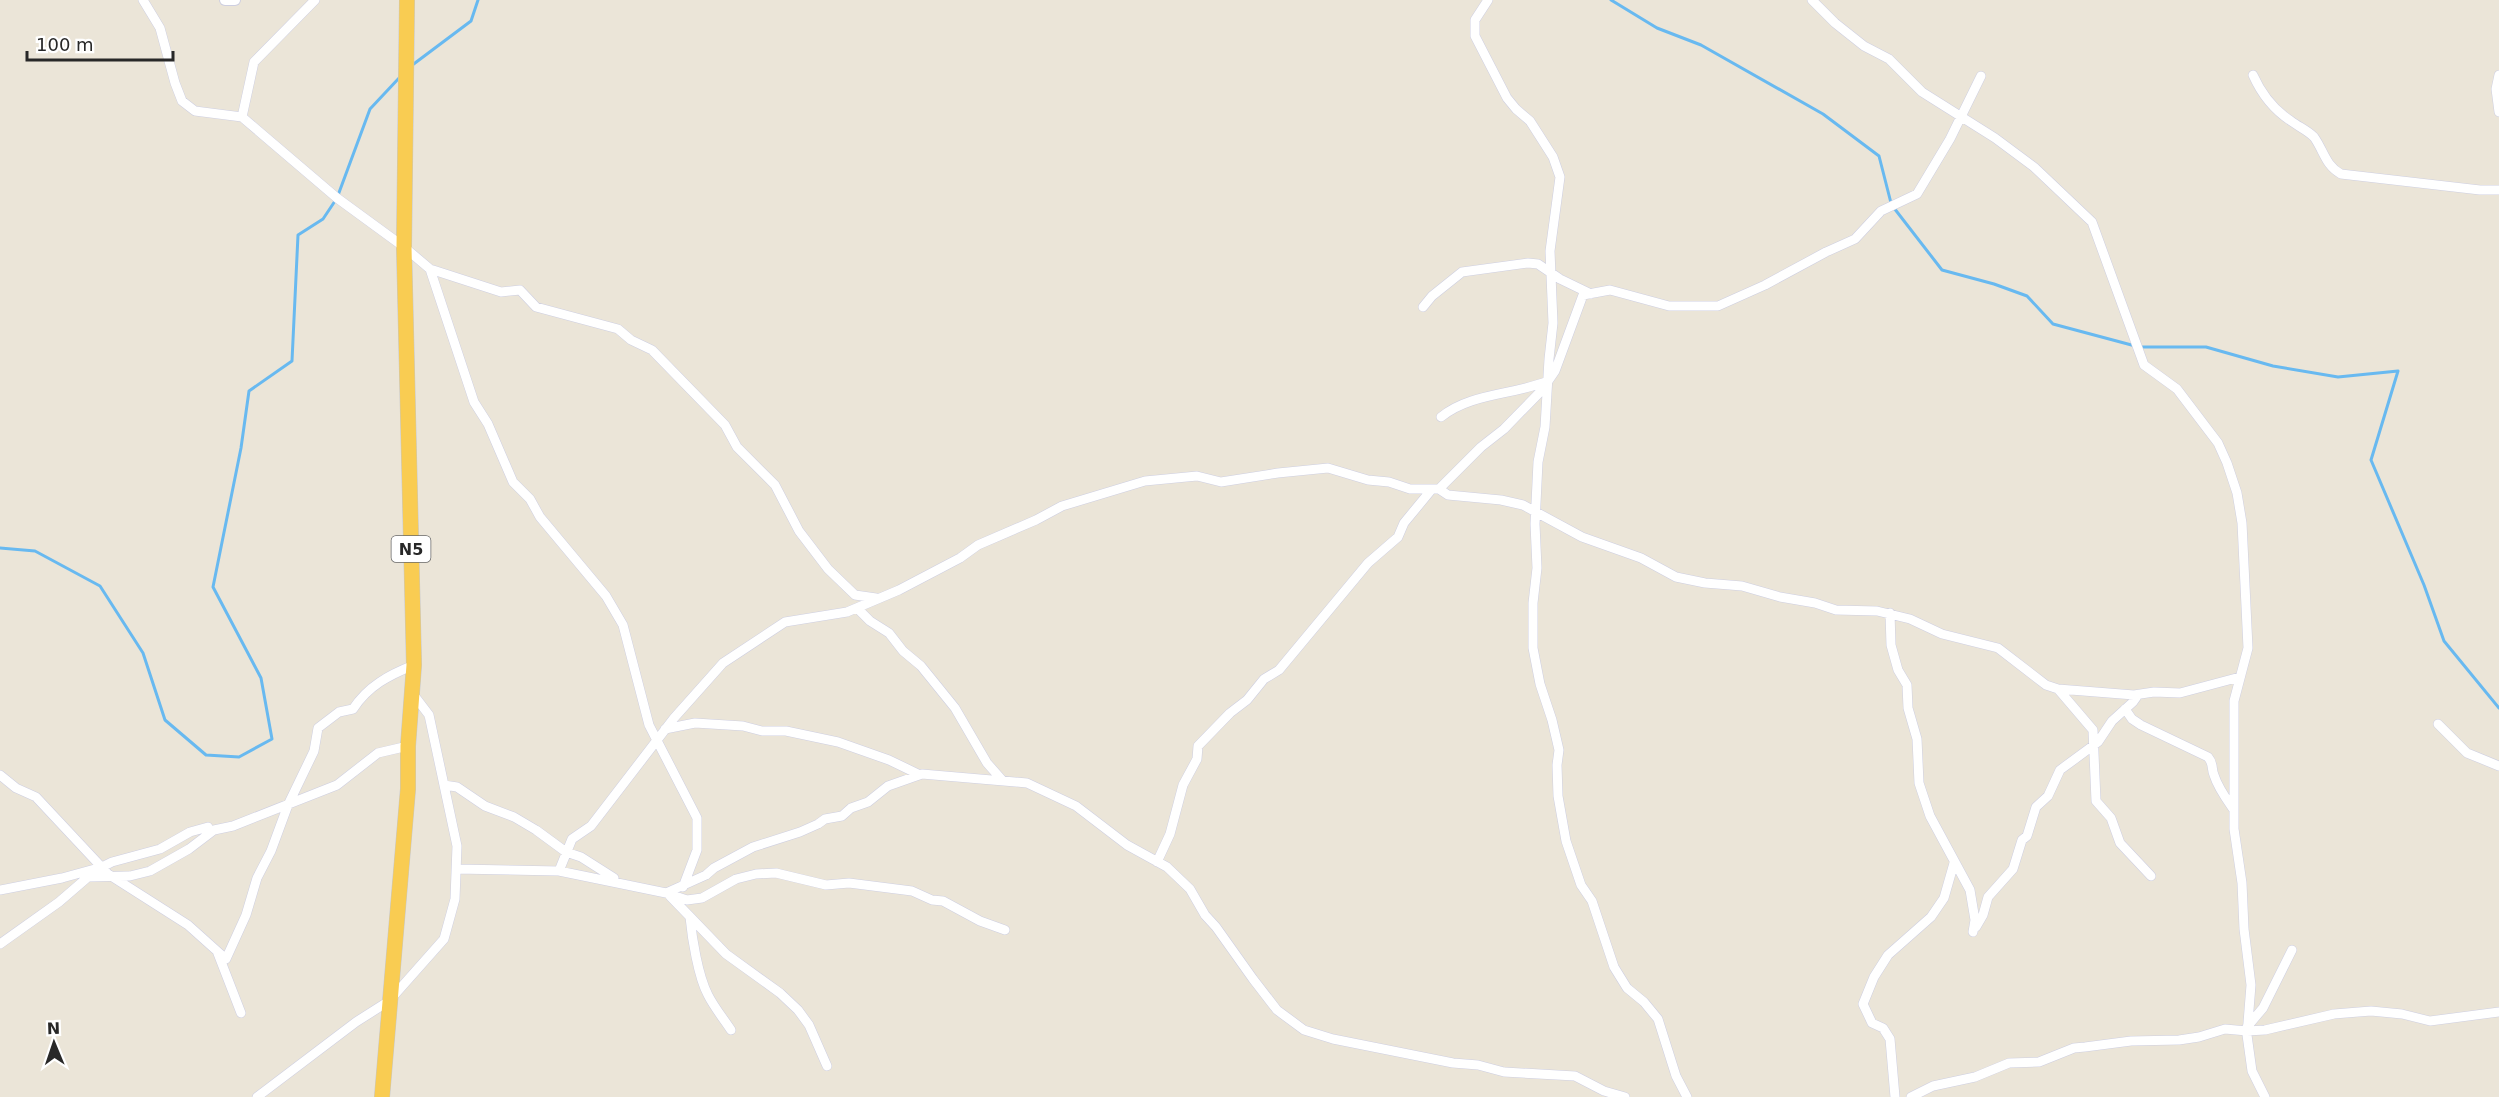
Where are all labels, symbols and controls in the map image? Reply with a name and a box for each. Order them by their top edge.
scale bar [27,24,172,62]
text: 100 m [36,34,94,55]
road number: N5 [392,536,430,562]
north arrow [24,1013,84,1073]
text: N [46,1019,61,1038]

